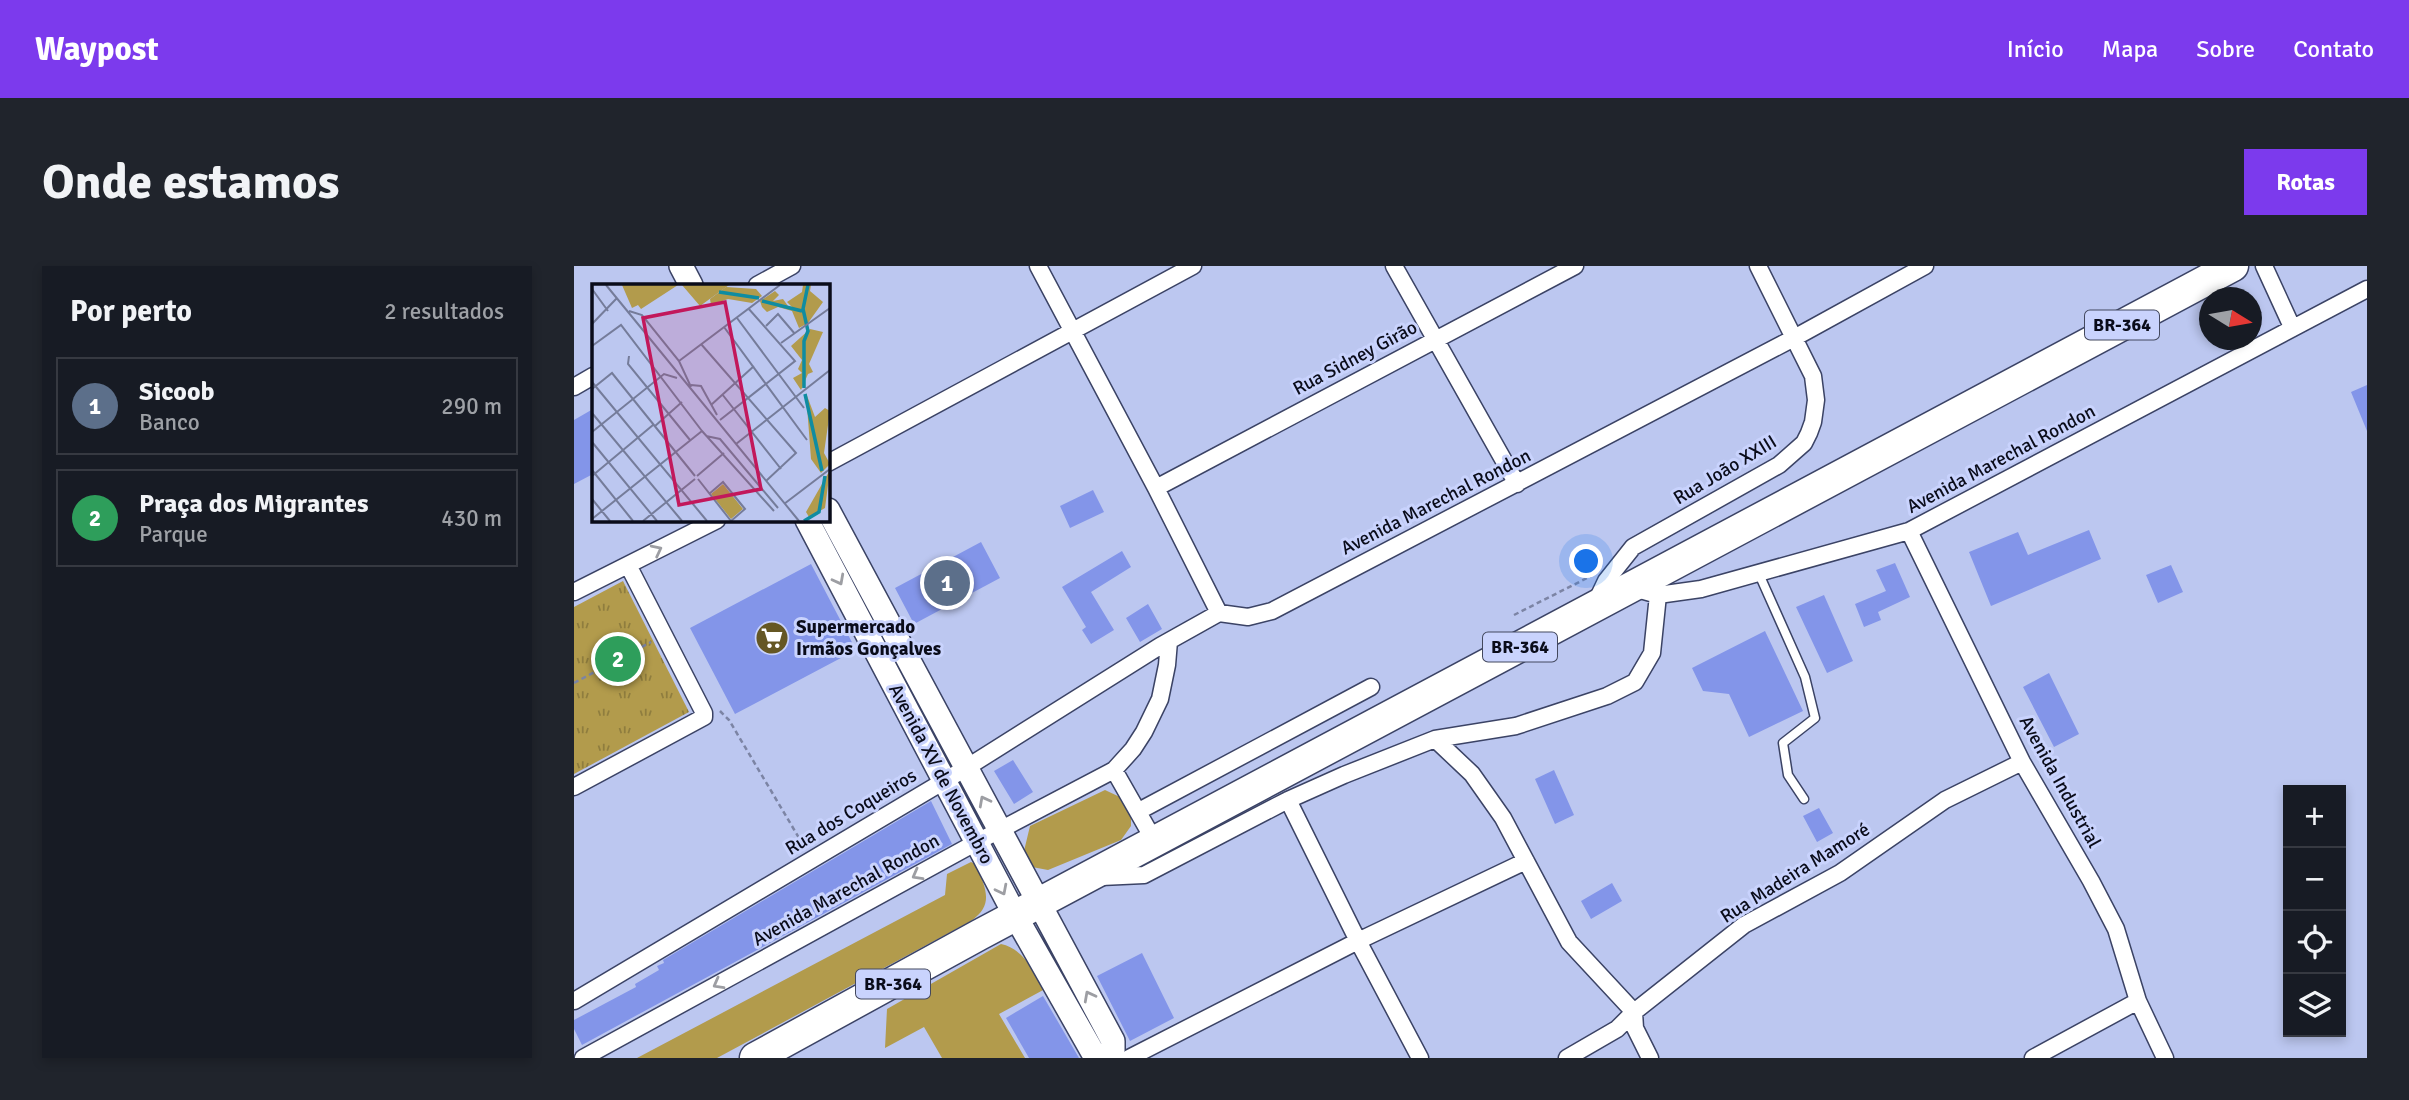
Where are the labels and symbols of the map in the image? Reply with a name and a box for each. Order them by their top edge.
inset map [592,284,830,522]
north arrow [2199,287,2262,350]
road number: BR-364 [2085,310,2159,340]
street label: Rua Sidney Girão [1289,315,1421,401]
street label: Avenida Marechal Rondon [1903,399,2099,519]
street label: Rua João XXIII [1669,430,1781,510]
street label: Avenida Marechal Rondon [1337,444,1535,560]
your location [1569,544,1603,578]
one-way arrow [650,545,662,559]
pin: 1 [924,557,970,609]
one-way arrow [831,573,845,585]
place label: Supermercado Irmãos Gonçalves [796,615,941,661]
supermarket icon: Supermercado Irmãos Gonçalves [753,619,791,657]
road number: BR-364 [1483,632,1557,662]
pin: 2 [595,633,641,685]
street label: Avenida XV de Novembro [883,680,999,868]
street label: Avenida Industrial [2014,712,2106,852]
street label: Rua dos Coqueiros [781,763,921,861]
one-way arrow [978,796,992,808]
street label: Rua Madeira Mamoré [1716,817,1874,929]
street label: Avenida Marechal Rondon [748,829,944,951]
one-way arrow [912,867,925,880]
one-way arrow [994,883,1008,895]
road number: BR-364 [856,970,930,998]
one-way arrow [713,976,725,989]
one-way arrow [1084,990,1097,1003]

